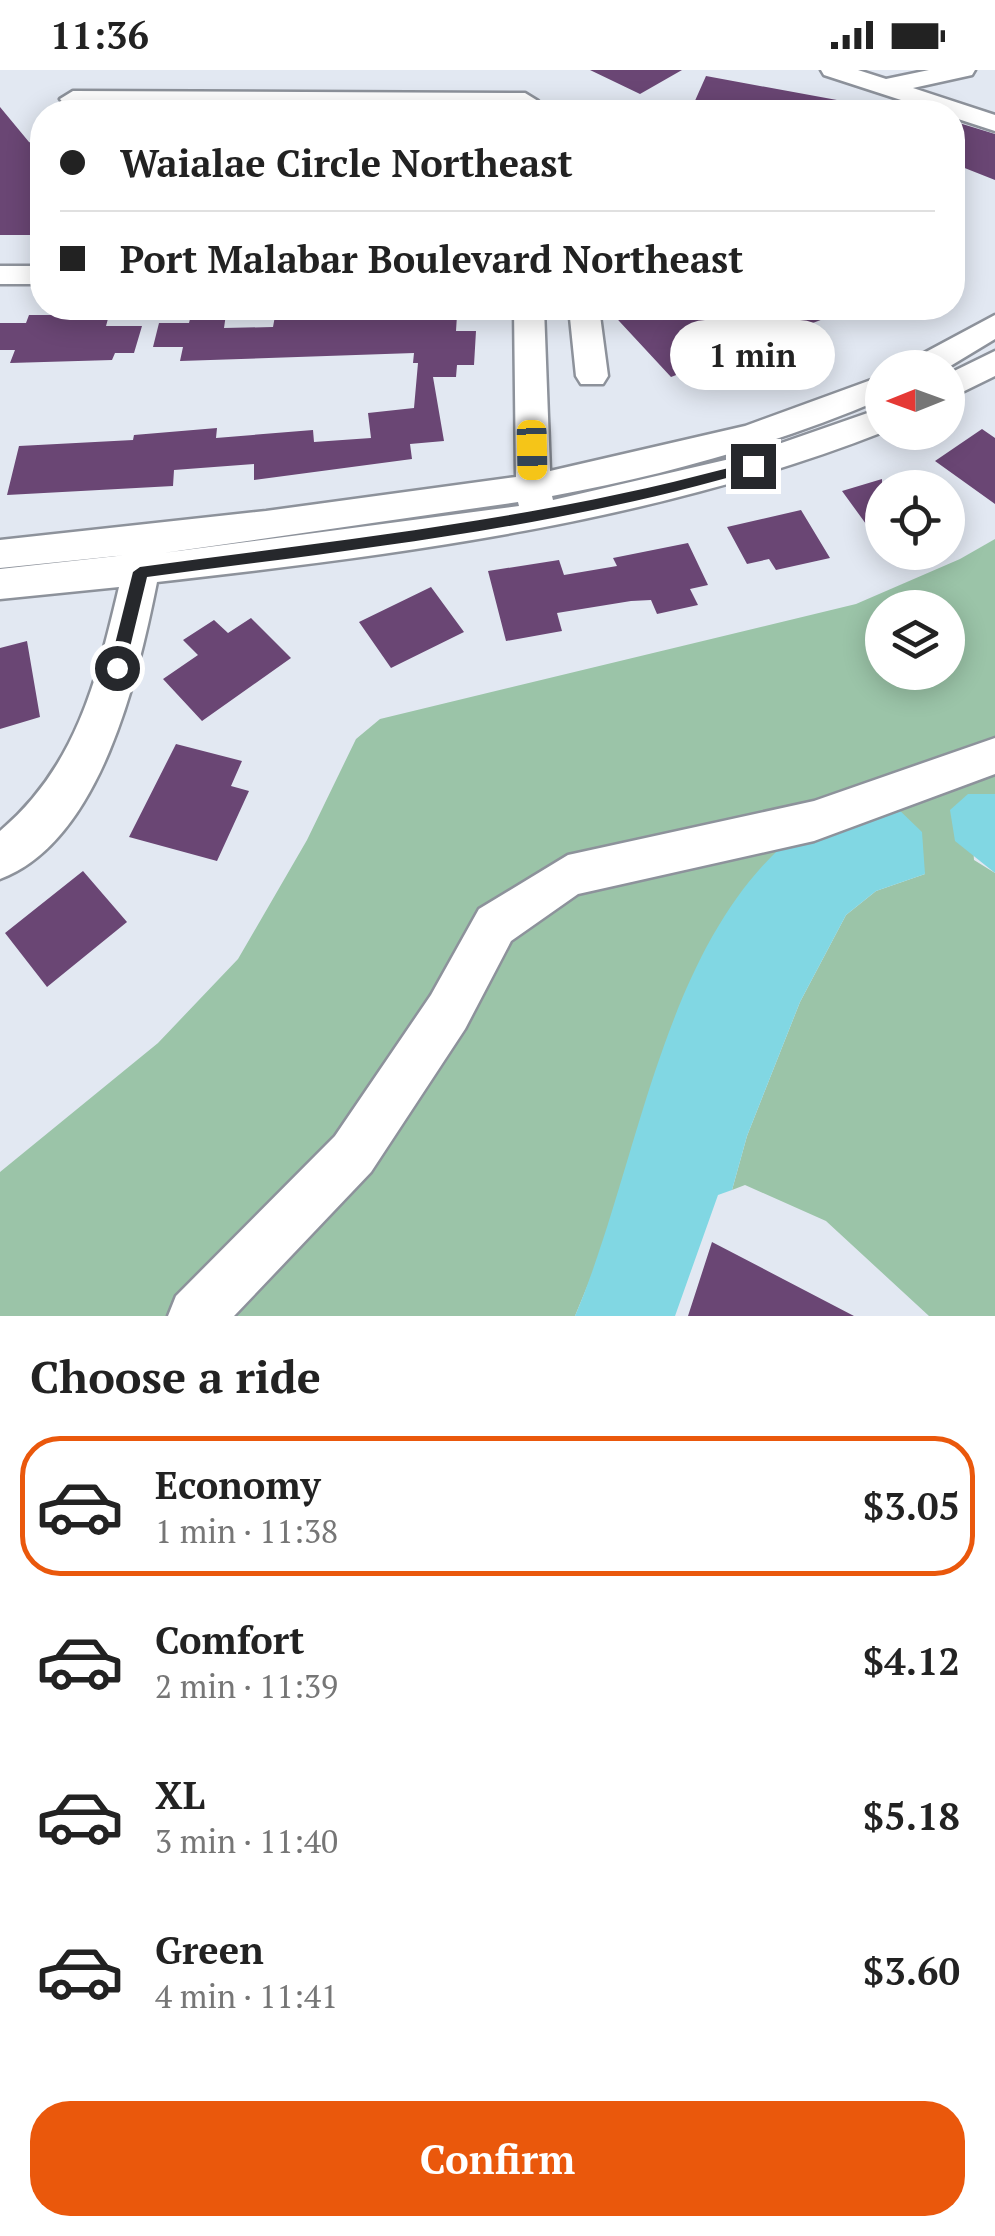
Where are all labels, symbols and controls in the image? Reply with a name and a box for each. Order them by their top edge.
text: 11:36 [50,10,149,60]
text: Waialae Circle Northeast [120,138,573,188]
text: Port Malabar Boulevard Northeast [120,234,743,284]
callout: 1 min [670,321,836,391]
text: 1 min [709,334,796,376]
north arrow [865,350,965,450]
map controls [865,350,965,690]
car [516,420,548,480]
route end [731,444,776,489]
button: locate [865,470,965,570]
button: layers [865,590,965,690]
route start [95,646,140,691]
text: Choose a ride [30,1346,321,1406]
text: Economy [155,1460,321,1510]
icon: car [35,1461,125,1551]
text: $3.05 [863,1481,960,1531]
text: 1 min · 11:38 [155,1510,338,1552]
text: Comfort [155,1615,304,1665]
icon: car [35,1616,125,1706]
text: $4.12 [863,1636,960,1686]
text: 2 min · 11:39 [155,1665,338,1707]
text: XL [155,1770,205,1820]
icon: car [35,1771,125,1861]
text: $5.18 [863,1791,960,1841]
text: 3 min · 11:40 [155,1820,338,1862]
text: Green [155,1925,264,1975]
icon: car [35,1926,125,2016]
text: $3.60 [863,1946,960,1996]
text: 4 min · 11:41 [155,1975,338,2017]
button: Confirm [30,2101,965,2216]

